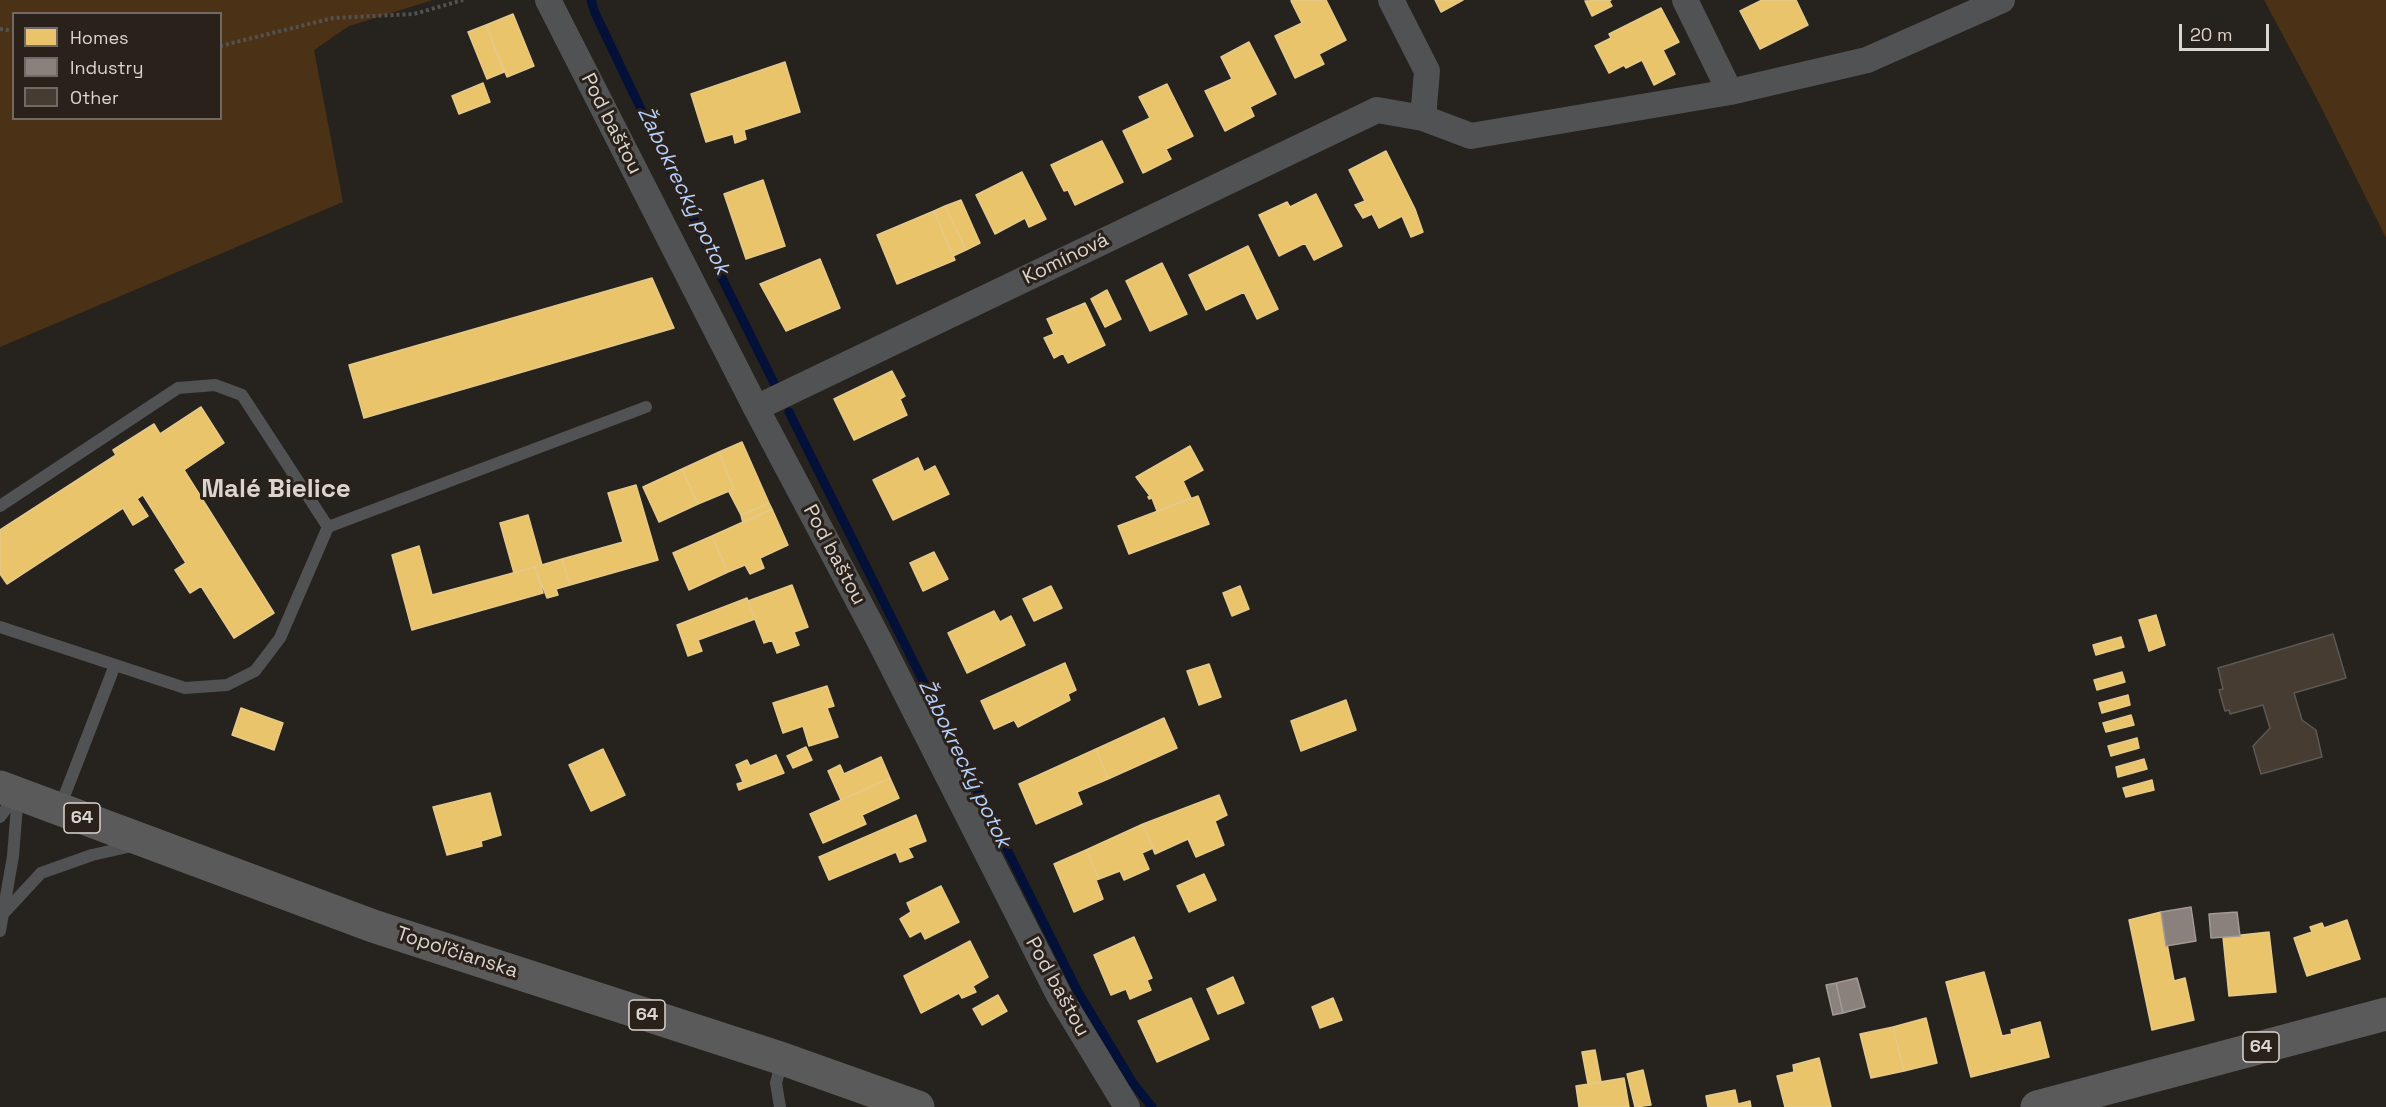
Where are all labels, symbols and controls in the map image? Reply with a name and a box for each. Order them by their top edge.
legend [12,12,222,120]
scale bar [2182,12,2272,50]
text: 20 m [2190,23,2233,46]
text: Homes [70,26,129,49]
text: Industry [70,56,143,79]
street label: Pod baštou [575,69,647,179]
text: Other [70,86,119,109]
water label: Žabokrecký potok [631,103,735,279]
street label: Komínová [1019,228,1113,290]
district label: Malé Bielice [201,474,351,506]
street label: Pod baštou [798,501,870,609]
water label: Žabokrecký potok [912,676,1016,852]
road number: 64 [64,803,100,833]
street label: Topoľčianska [393,922,521,984]
street label: Pod baštou [1020,933,1094,1041]
road number: 64 [629,1000,665,1030]
road number: 64 [2243,1032,2279,1062]

